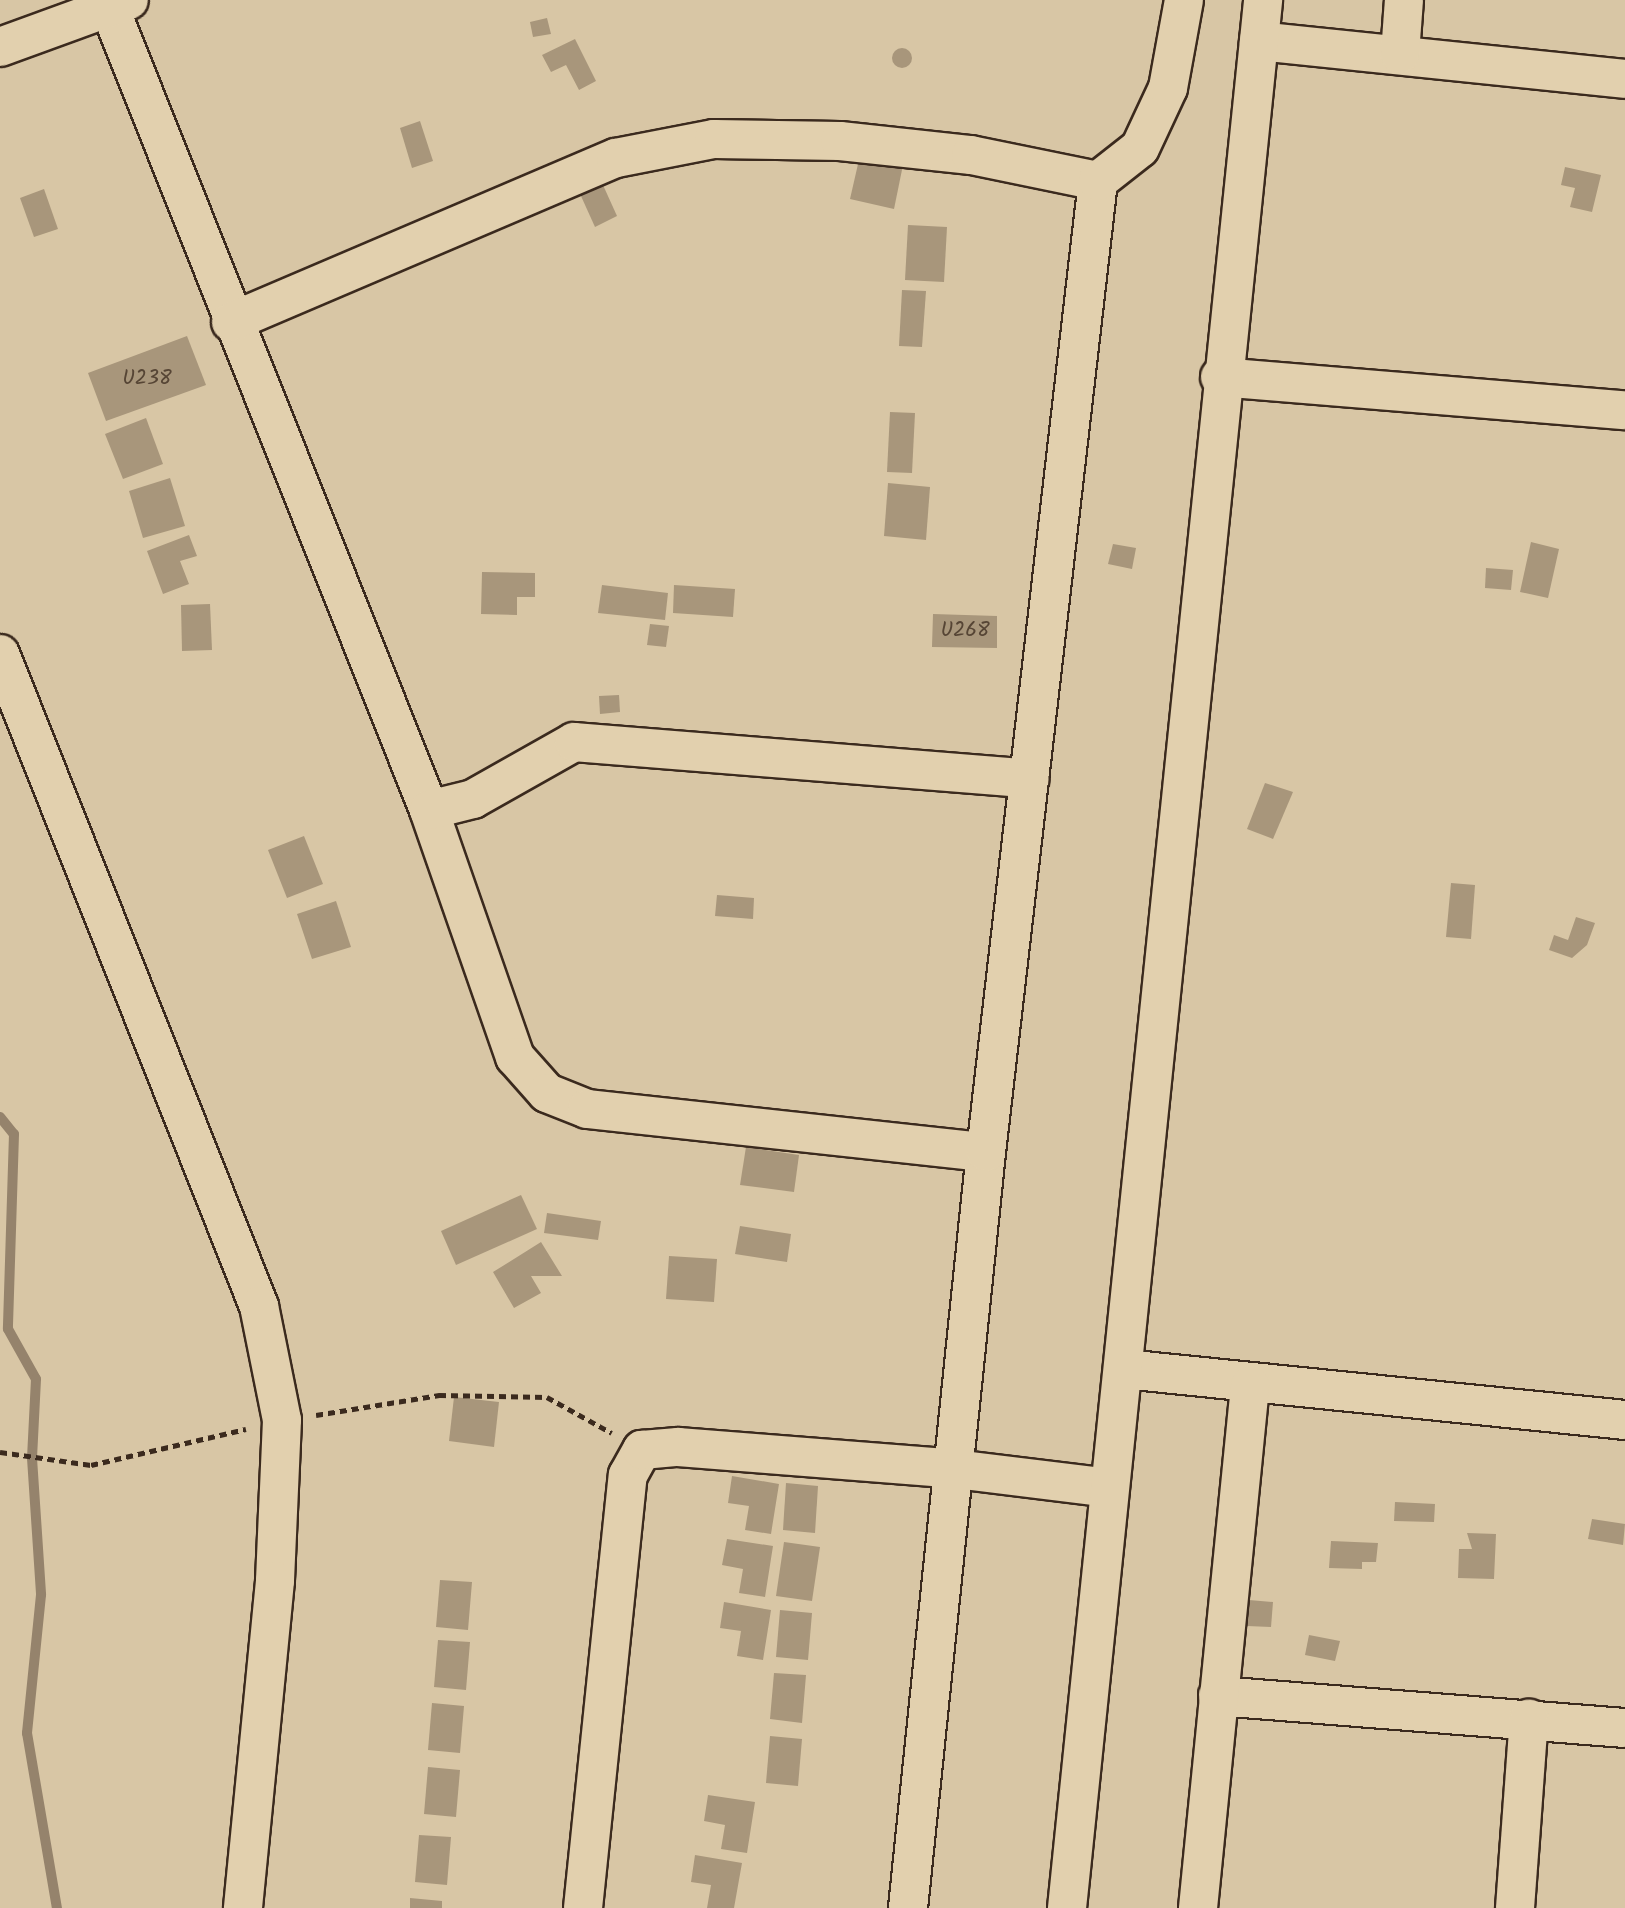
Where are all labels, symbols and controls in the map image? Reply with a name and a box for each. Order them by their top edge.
house number: U238 [122,366,172,392]
house number: U268 [940,618,990,644]

